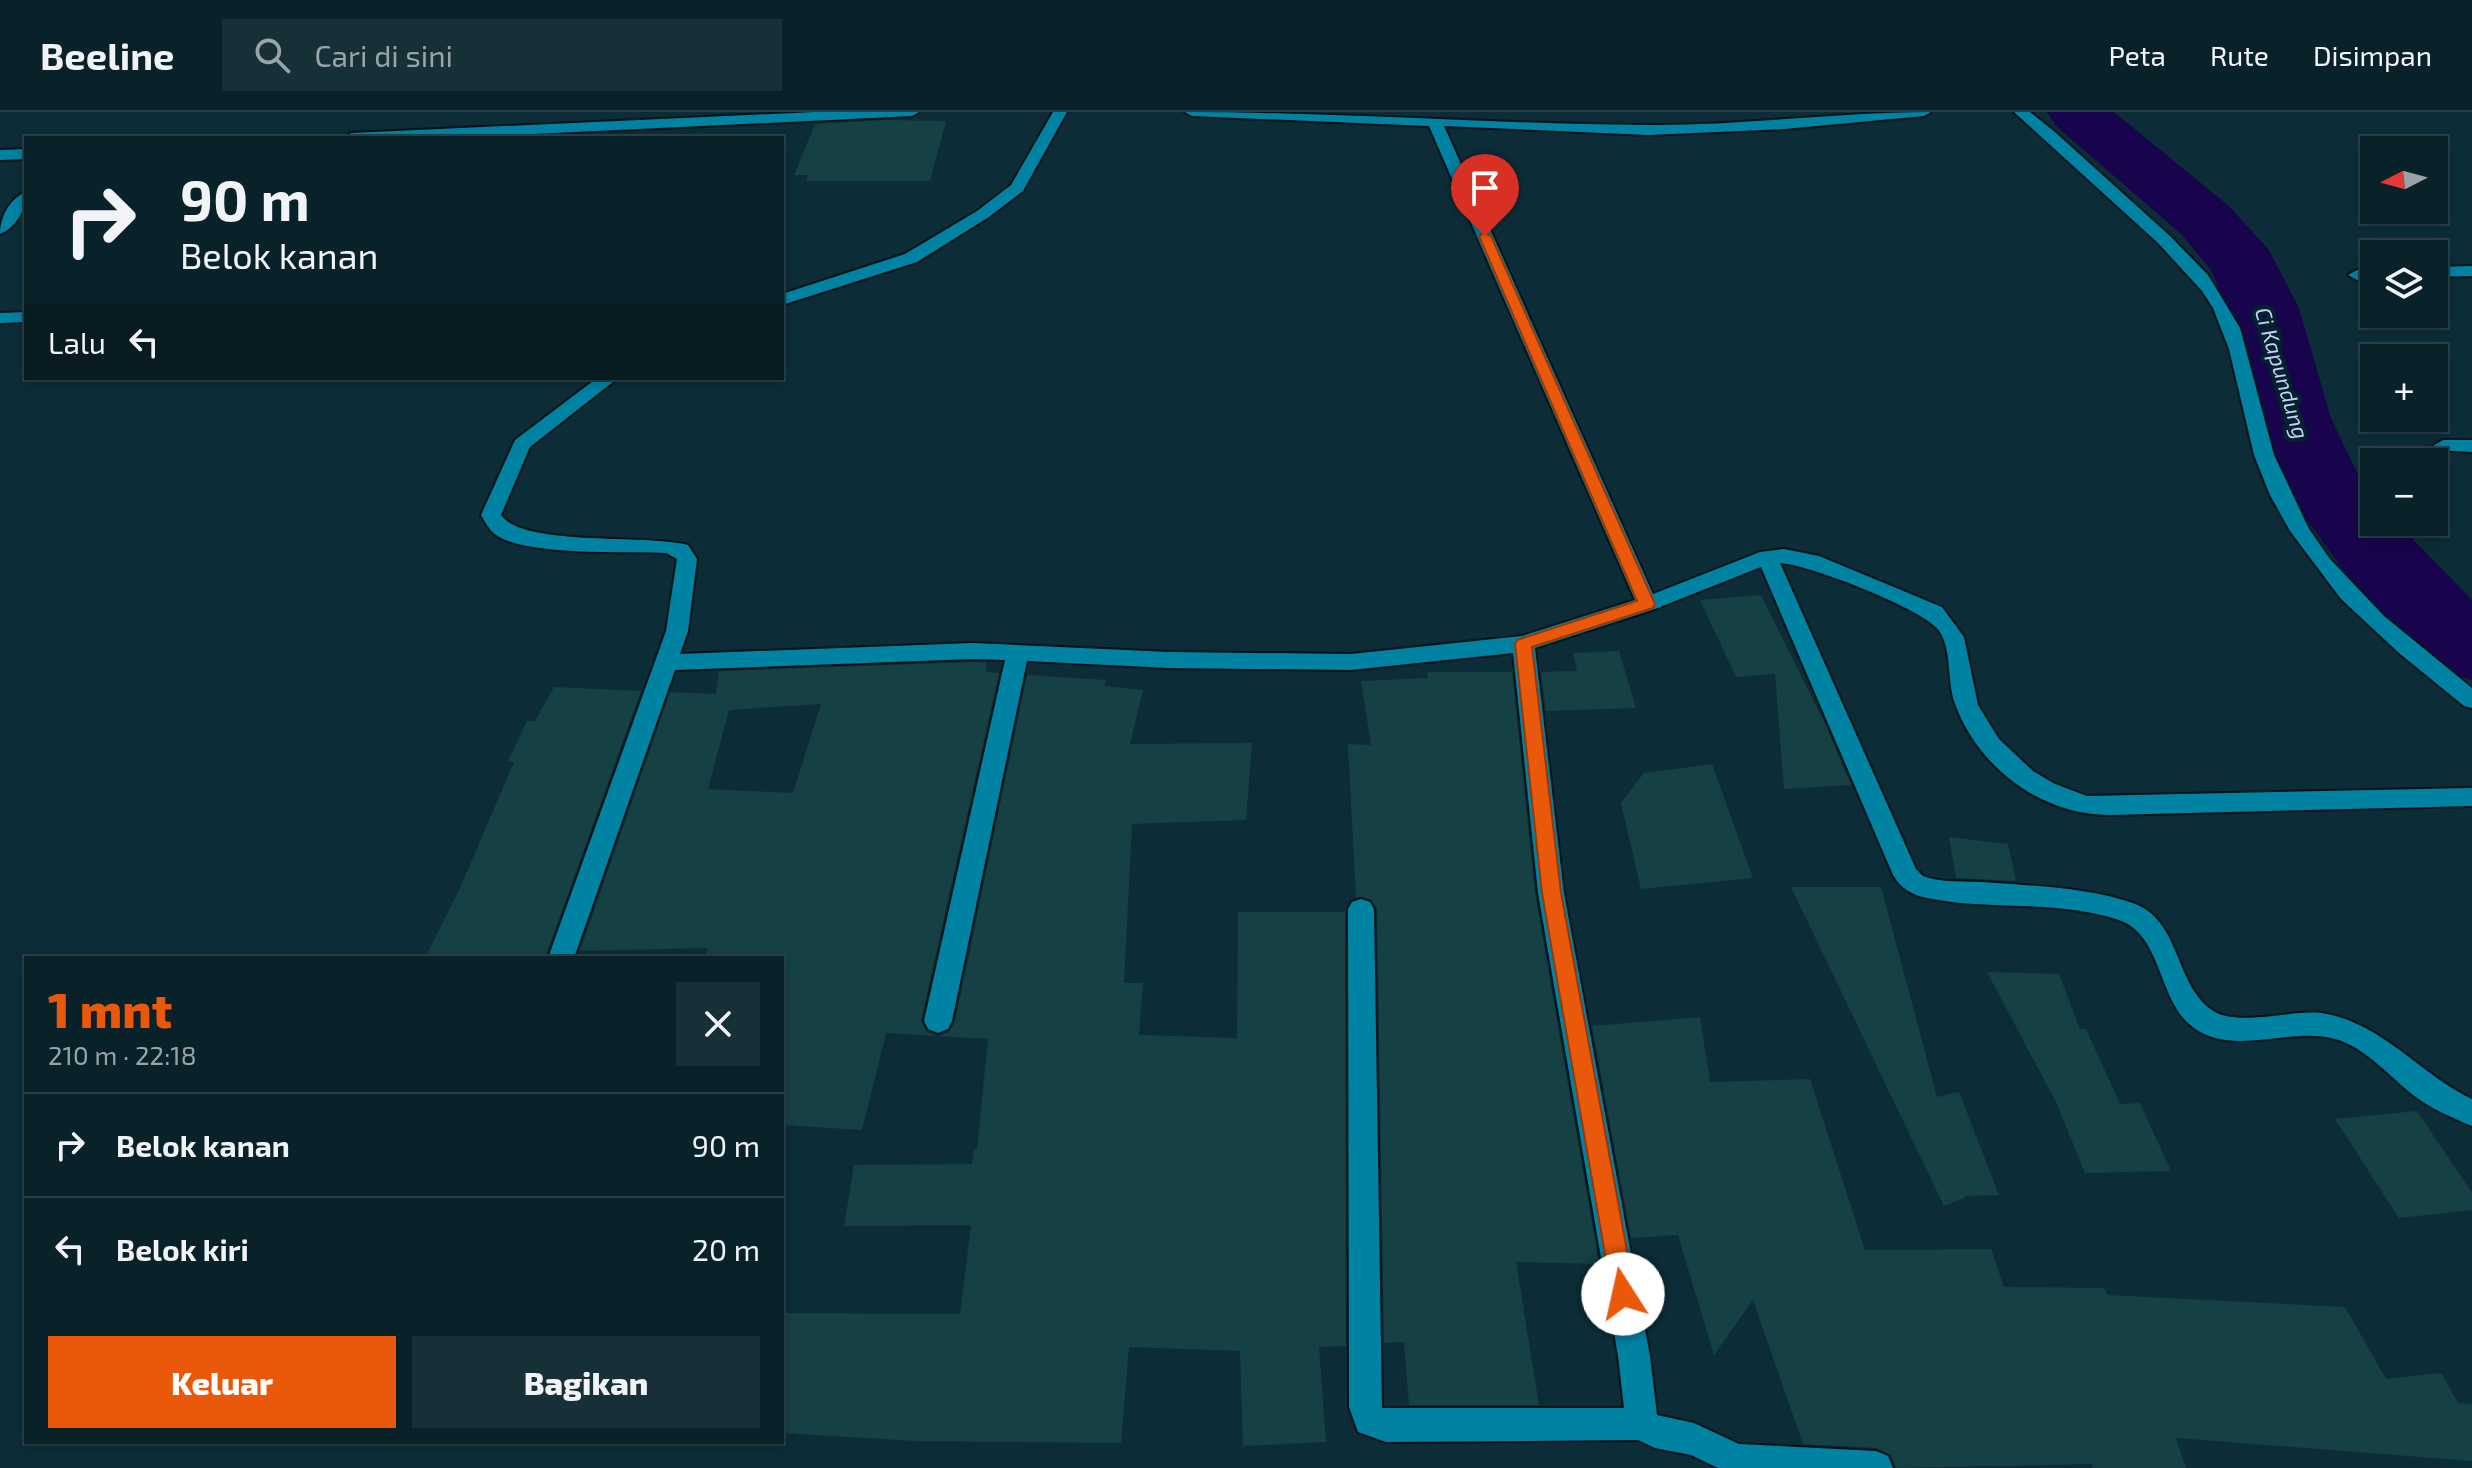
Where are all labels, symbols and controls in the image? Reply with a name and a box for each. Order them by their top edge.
search box [222,19,782,91]
text: Beeline [40,32,174,78]
icon: search [250,33,294,77]
text: Cari di sini [314,37,453,73]
text: Peta [2108,38,2166,72]
text: Rute [2210,38,2269,72]
text: Disimpan [2313,38,2432,72]
north arrow [2360,136,2448,224]
map controls [2360,136,2448,536]
pin [1451,154,1519,236]
text: 90 m [180,165,310,232]
icon: arrive [1463,166,1507,210]
icon: right [48,168,152,272]
text: Belok kanan [180,233,378,276]
button: layers [2360,240,2448,328]
water label: Ci Kapundung [2251,304,2315,442]
icon: left [122,320,166,364]
text: Lalu [48,324,106,360]
button: + [2360,344,2448,432]
button: − [2360,448,2448,536]
text: 1 mnt [48,980,172,1038]
button: close [676,982,760,1066]
text: 210 m · 22:18 [48,1039,196,1070]
icon: right [48,1123,92,1167]
text: Belok kanan [116,1127,290,1163]
text: 90 m [692,1127,760,1163]
icon: left [48,1227,92,1271]
text: Belok kiri [116,1231,249,1267]
text: 20 m [692,1231,760,1267]
position arrow [1581,1252,1665,1336]
button: Keluar [48,1336,396,1428]
button: Bagikan [412,1336,760,1428]

